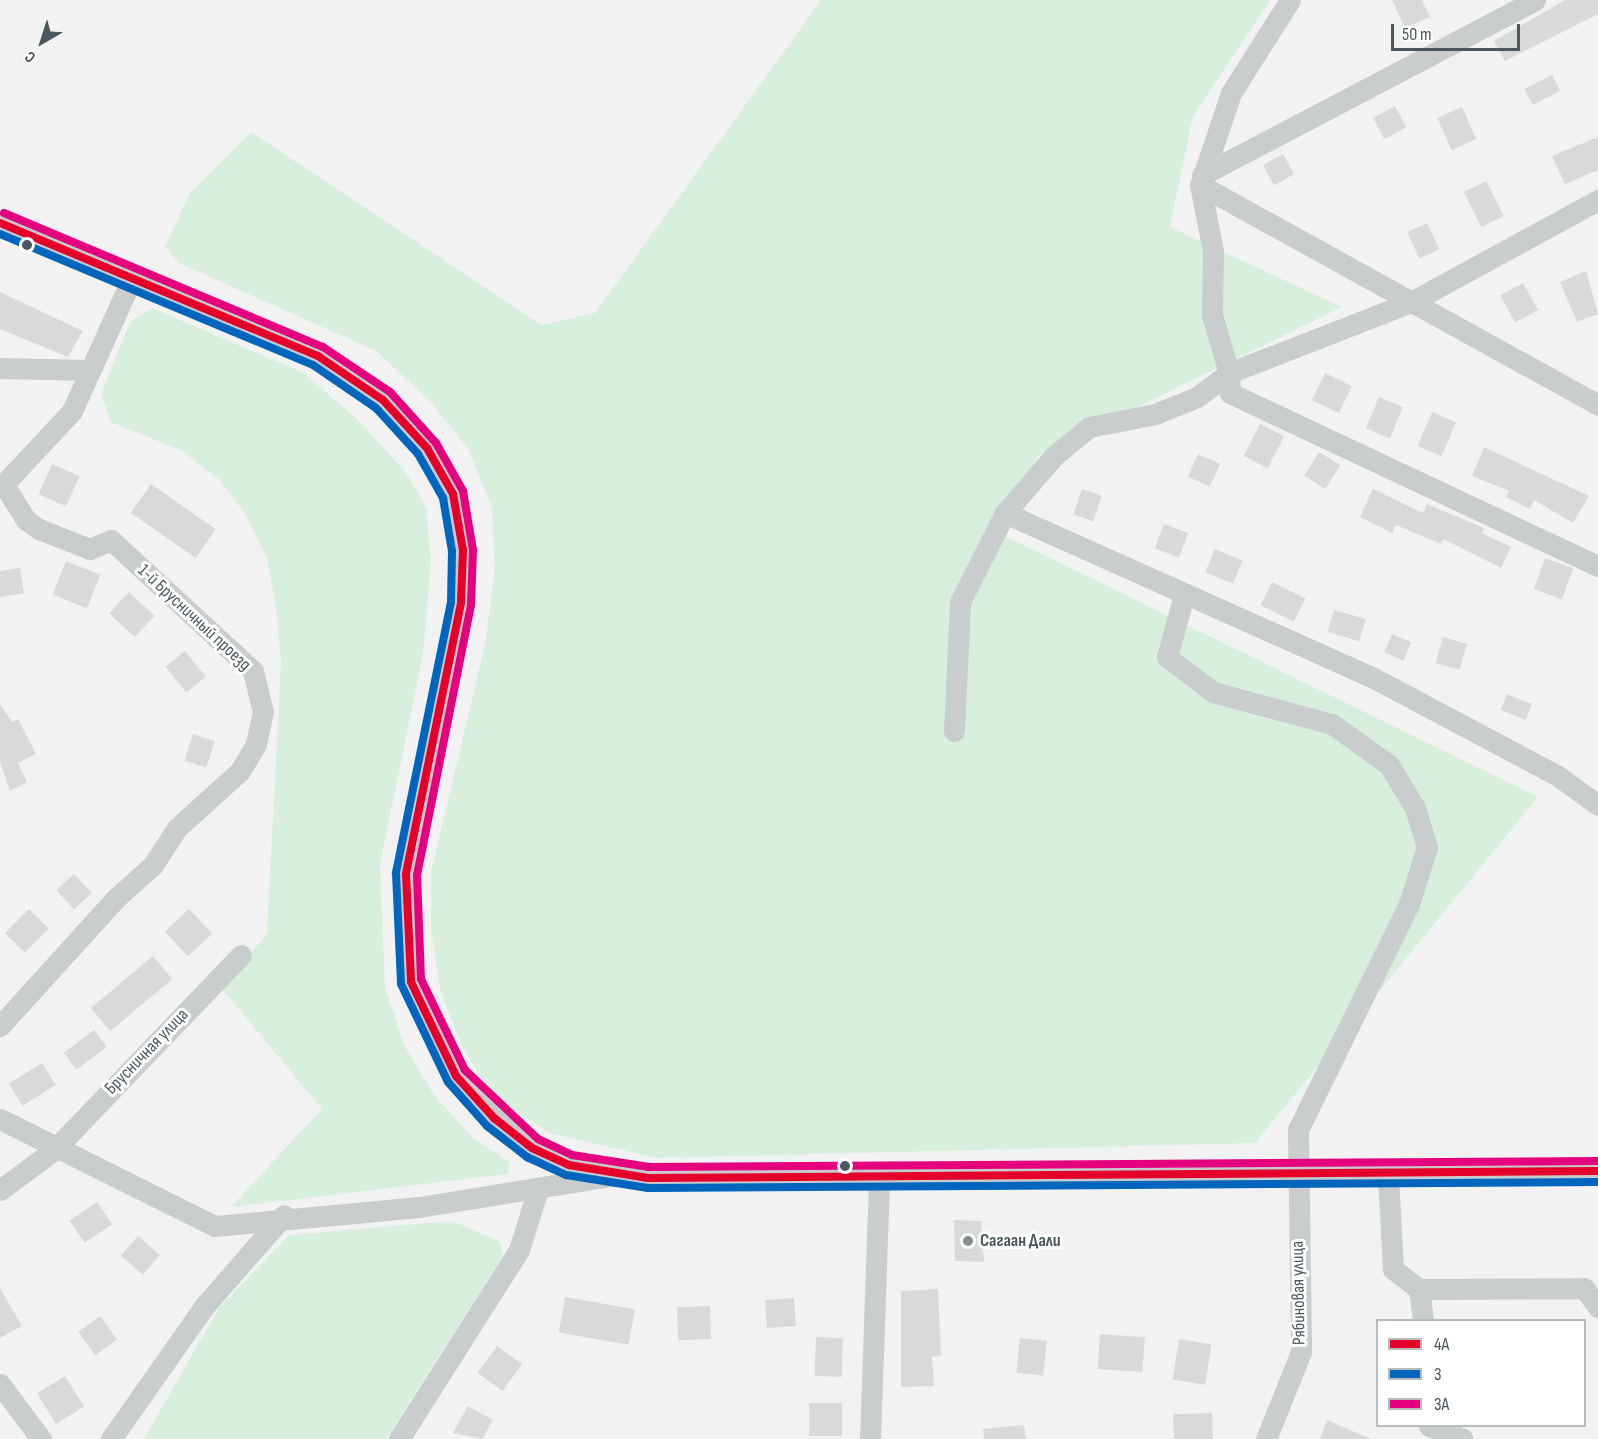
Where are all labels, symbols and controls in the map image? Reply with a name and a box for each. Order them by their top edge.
north arrow [12,12,72,72]
scale bar [1394,12,1523,50]
text: 50 m [1402,24,1432,45]
text: С [21,46,40,66]
unlabelled marker [21,239,33,251]
street label: 1-й Брусничный проезд [133,560,255,676]
street label: Брусничная улица [101,1005,193,1099]
unlabelled marker [839,1160,851,1172]
place label: Сагаан Дали [980,1230,1061,1252]
marker: Сагаан Дали [961,1234,975,1248]
street label: Рябиновая улица [1287,1241,1311,1345]
legend [1376,1319,1586,1427]
text: 4А [1434,1334,1449,1355]
text: 3 [1434,1364,1442,1385]
text: 3А [1434,1394,1449,1415]

